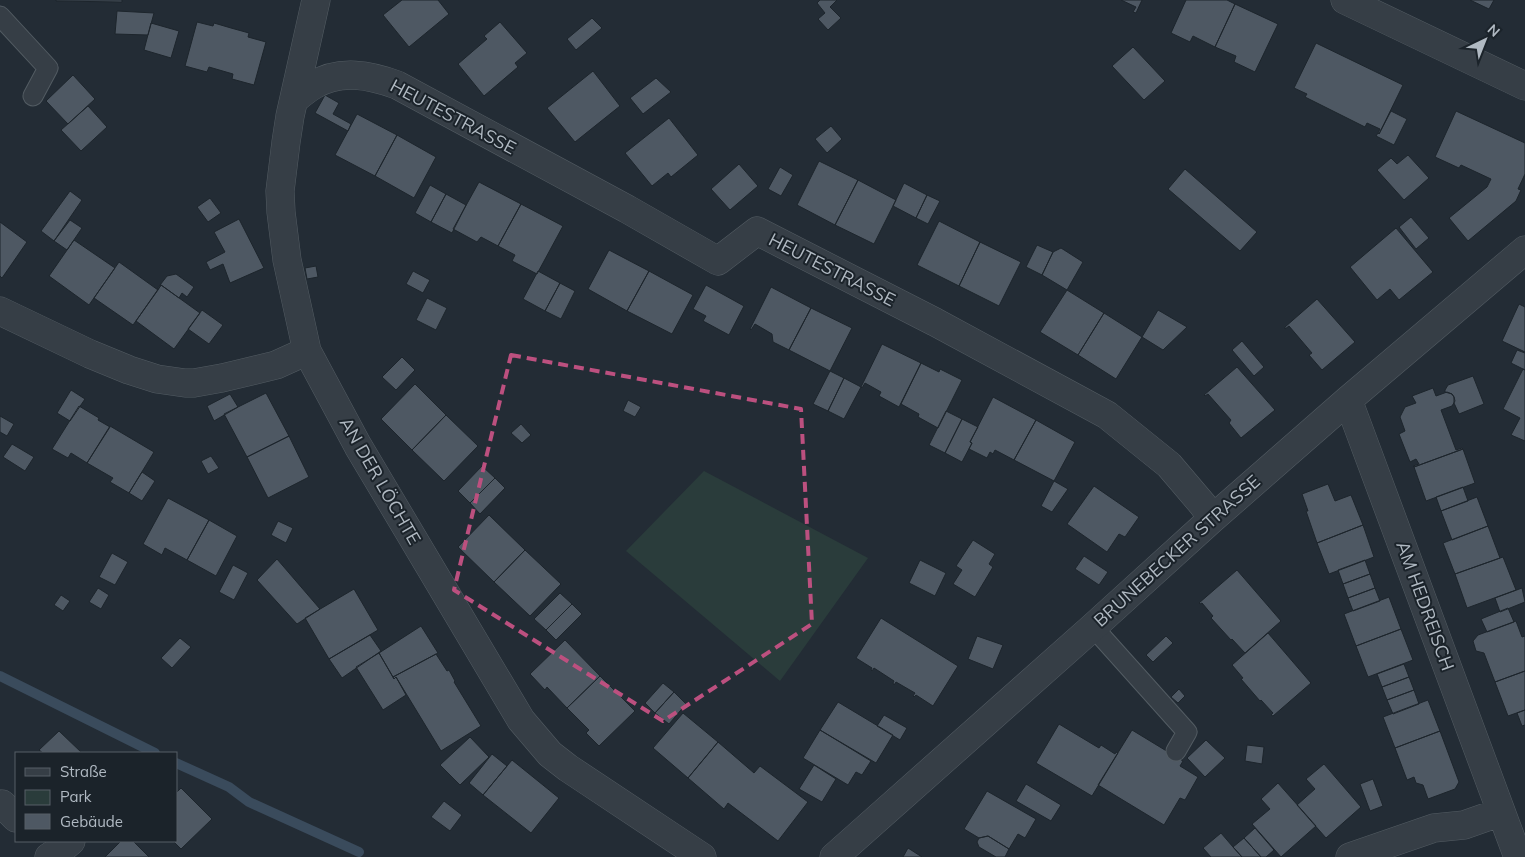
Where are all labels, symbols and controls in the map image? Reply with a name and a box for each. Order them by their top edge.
north arrow [1460,15,1510,65]
text: N [1484,20,1504,41]
street label: HEUTESTRASSE [386,74,520,159]
street label: HEUTESTRASSE [765,228,899,311]
street label: AN DER LÖCHTE [335,413,426,548]
street label: BRUNEBECKER STRASSE [1089,470,1265,632]
street label: AM HEDREISCH [1391,538,1460,674]
legend [15,752,178,842]
text: Straße [60,762,107,781]
text: Park [60,787,92,806]
text: Gebäude [60,812,123,831]

